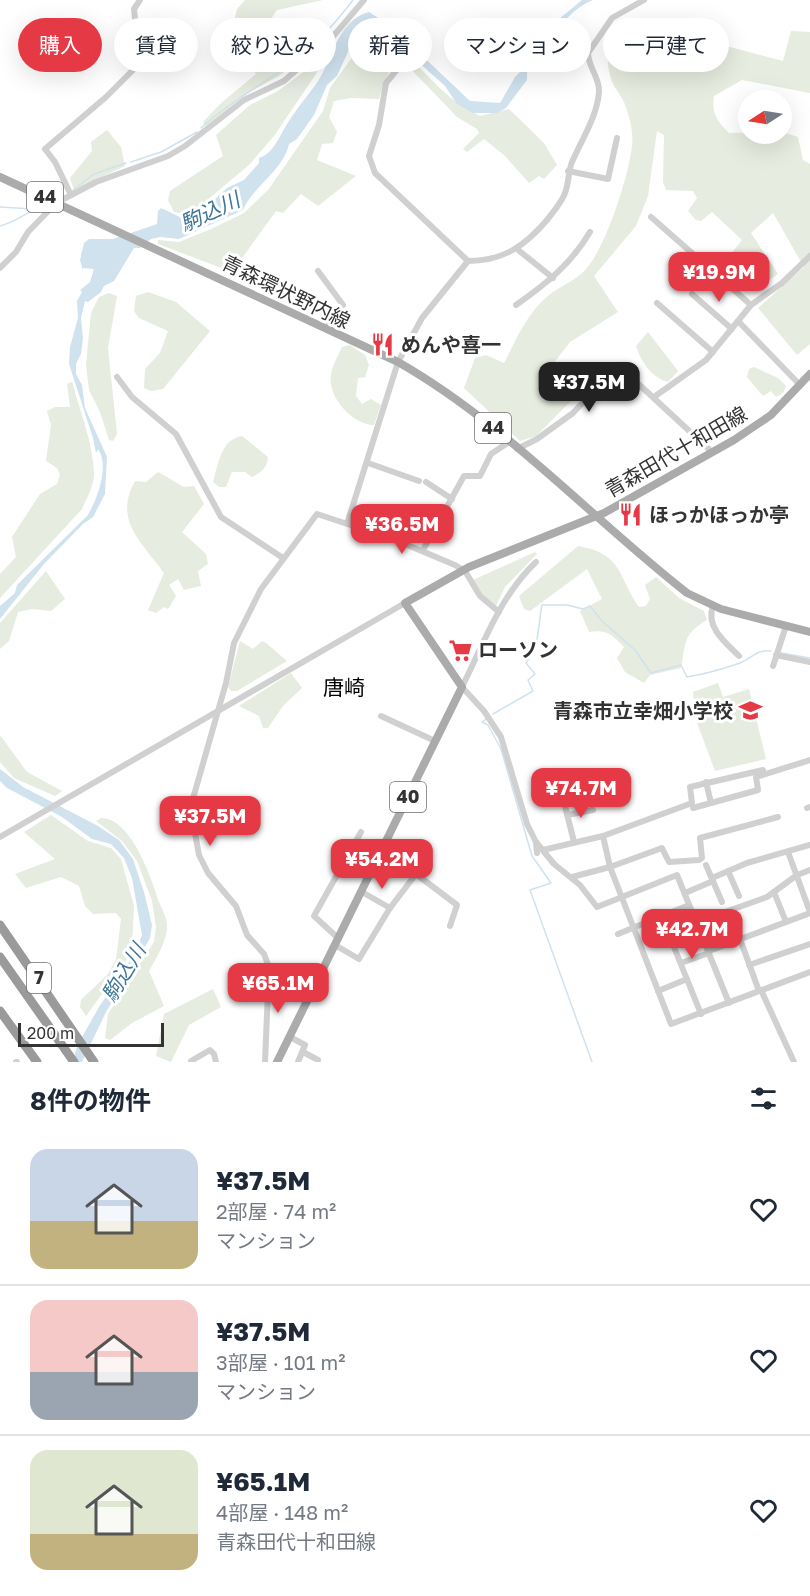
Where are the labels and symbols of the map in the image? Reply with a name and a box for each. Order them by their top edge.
north arrow [738,90,792,144]
road number: 44 [27,182,63,212]
water label: 駒込川 [176,185,245,236]
street label: 青森環状野内線 [218,250,355,333]
pin: ¥19.9M [670,252,768,303]
restaurant icon: めんや喜一 [370,332,396,358]
place label: めんや喜一 [401,332,501,356]
pin: ¥37.5M [540,362,638,413]
street label: 青森田代十和田線 [600,401,751,502]
road number: 44 [475,413,511,443]
restaurant icon: ほっかほっか亭 [618,502,644,528]
place label: ほっかほっか亭 [649,502,789,526]
pin: ¥36.5M [353,504,451,555]
supermarket icon: ローソン [447,637,473,663]
place label: ローソン [478,637,558,661]
district label: 唐崎 [323,674,365,700]
place label: 青森市立幸畑小学校 [553,698,733,722]
school or university icon: 青森市立幸畑小学校 [738,698,764,724]
pin: ¥74.7M [532,768,630,819]
road number: 40 [390,782,426,812]
pin: ¥37.5M [161,796,259,847]
pin: ¥54.2M [333,839,431,890]
pin: ¥42.7M [643,909,741,960]
water label: 駒込川 [96,937,152,1006]
road number: 7 [27,963,51,993]
pin: ¥65.1M [229,963,327,1014]
scale bar [18,1020,164,1048]

